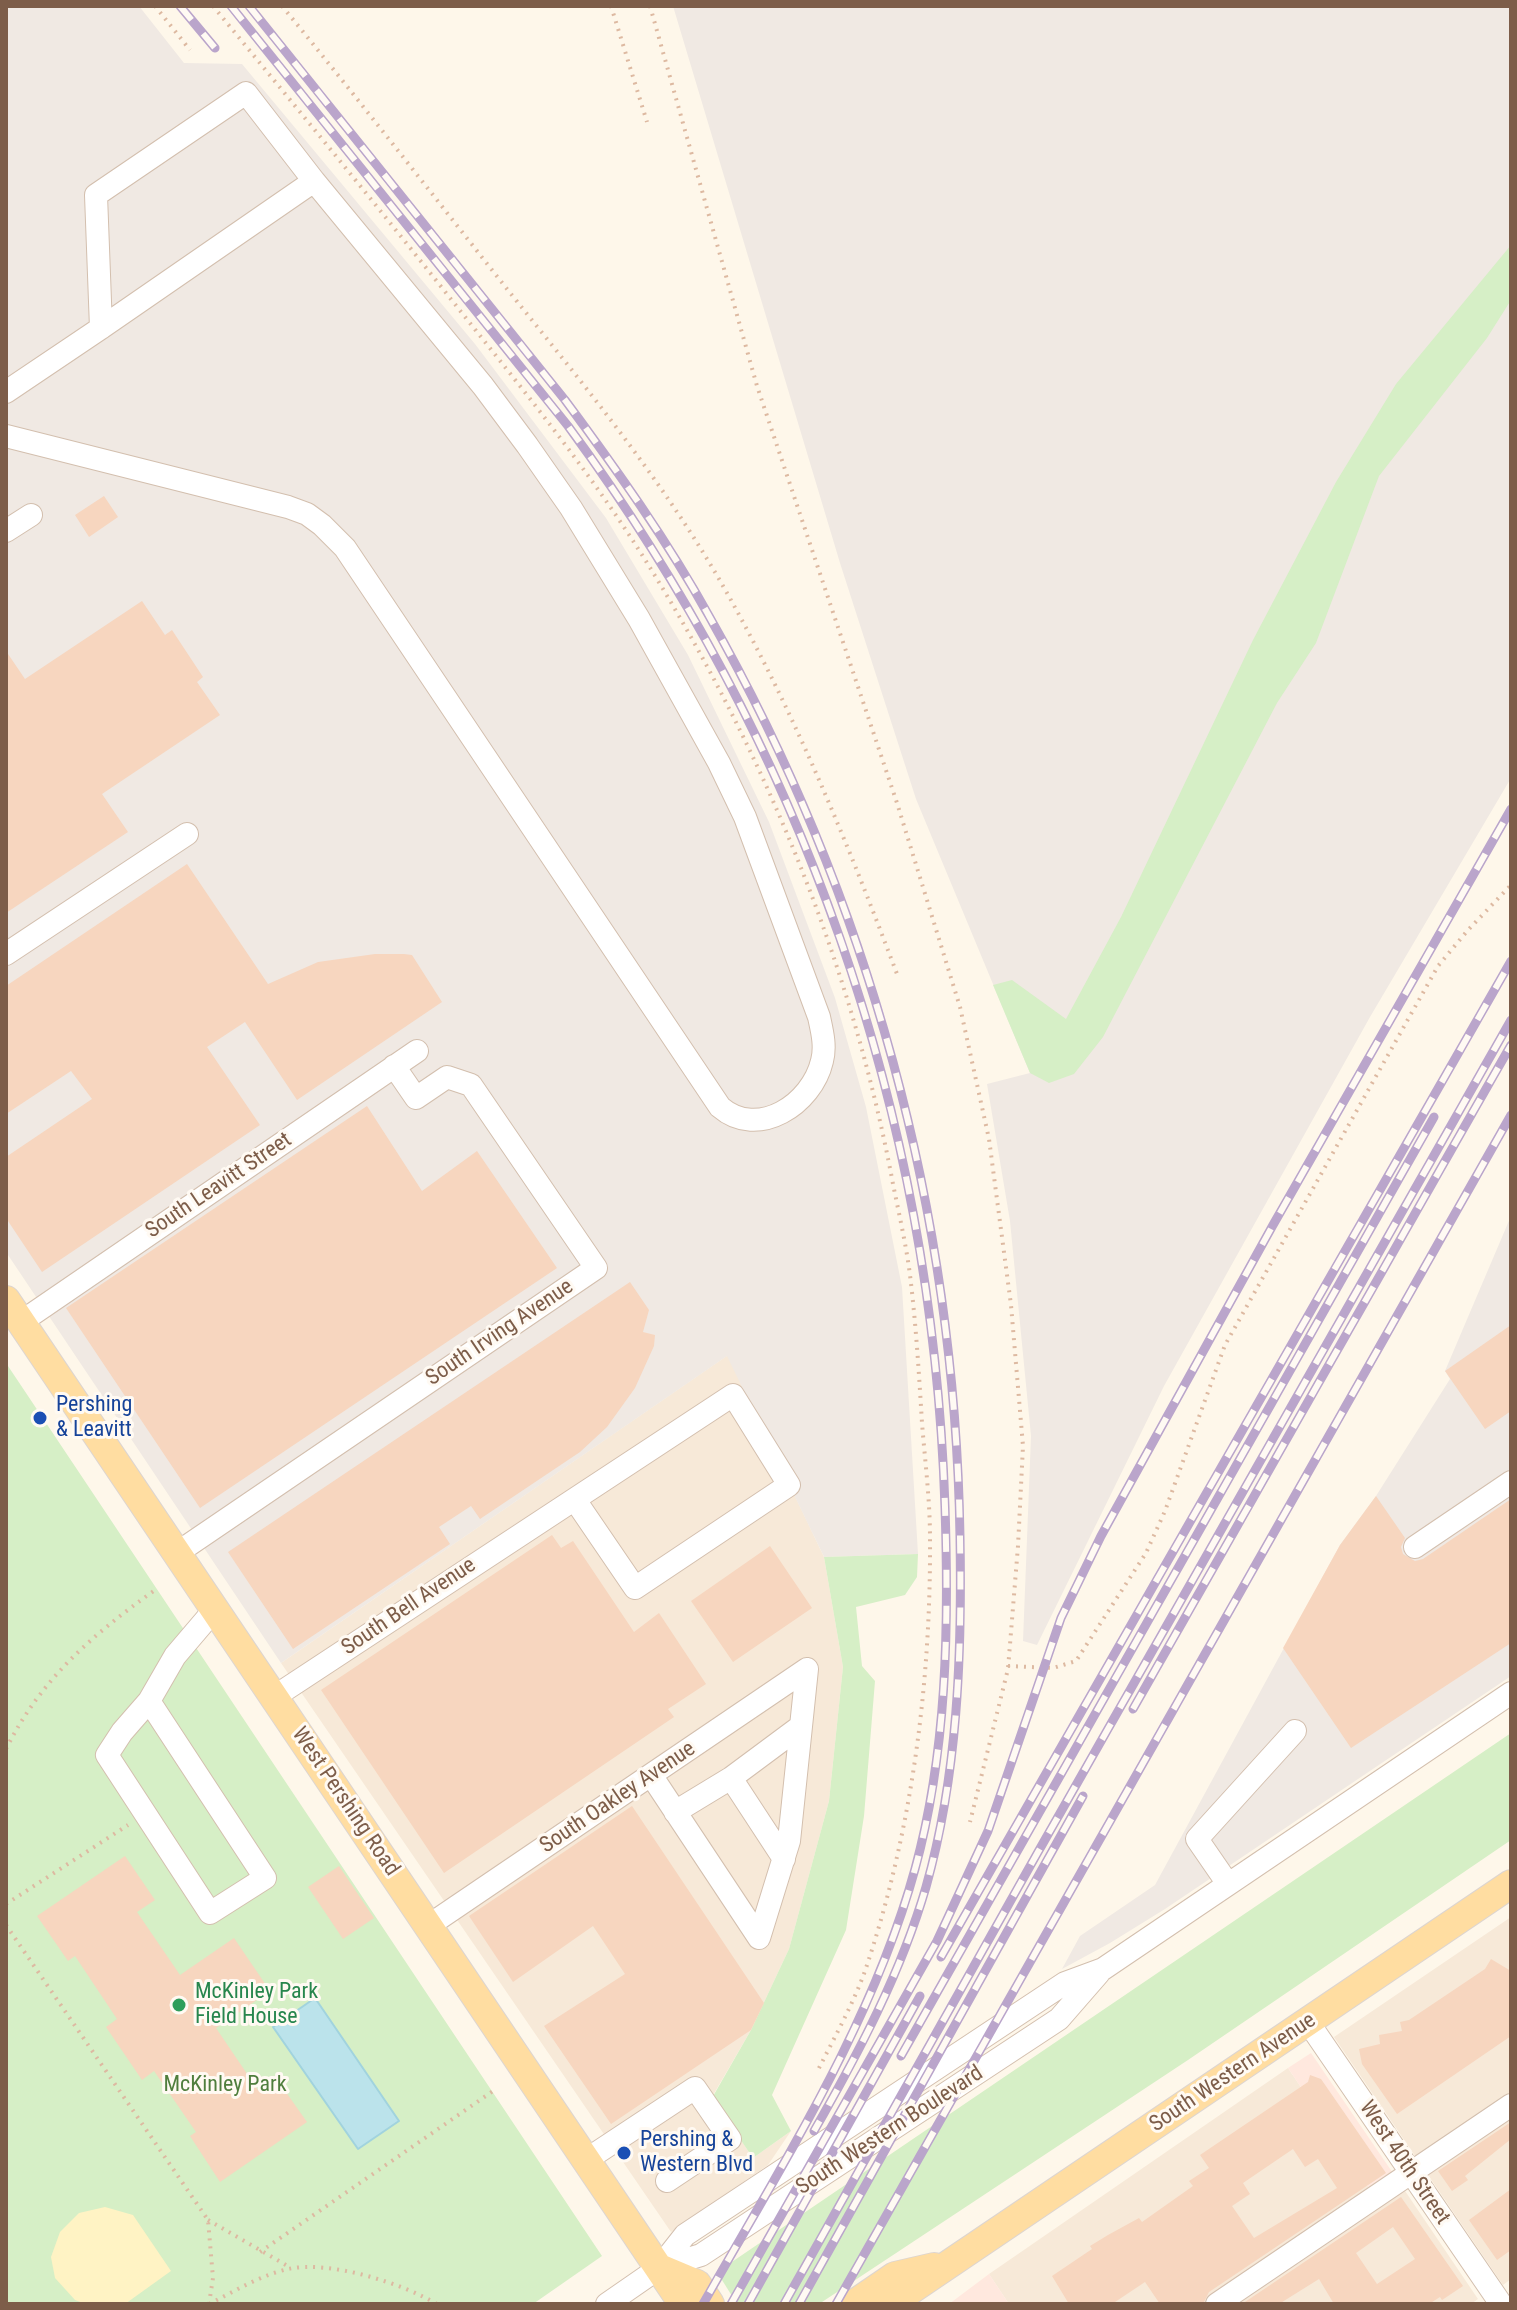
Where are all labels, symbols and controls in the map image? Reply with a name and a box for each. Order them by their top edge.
street label: South Leavitt Street [141,1127,297,1245]
street label: South Irving Avenue [421,1274,579,1392]
place label: Pershing & Leavitt [56,1392,132,1444]
marker: Pershing & Leavitt [31,1409,49,1427]
street label: South Bell Avenue [337,1552,481,1662]
street label: West Pershing Road [285,1723,405,1881]
street label: South Oakley Avenue [535,1736,701,1860]
place label: McKinley Park Field House [195,1979,318,2030]
marker: McKinley Park Field House [170,1996,188,2014]
street label: South Western Avenue [1145,2008,1321,2138]
street label: South Western Boulevard [792,2061,988,2201]
park label: McKinley Park [163,2072,287,2098]
street label: West 40th Street [1353,2096,1455,2230]
place label: Pershing & Western Blvd [640,2127,753,2178]
marker: Pershing & Western Blvd [615,2144,633,2162]

